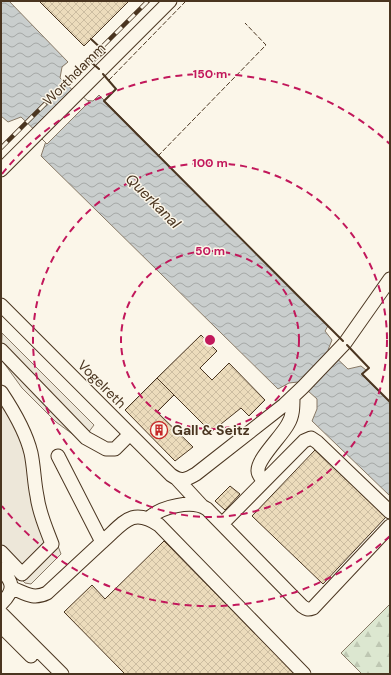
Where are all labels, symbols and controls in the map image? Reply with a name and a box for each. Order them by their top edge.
street label: Worthdamm [39,39,109,109]
text: 150 m [193,66,227,82]
text: 100 m [192,155,228,171]
water label: Querkanal [121,169,185,233]
text: 50 m [195,243,225,259]
centre of rings [203,333,217,347]
street label: Vogelreth [74,356,130,412]
building icon: Gall & Seitz [149,420,169,440]
place label: Gall & Seitz [172,421,250,439]

